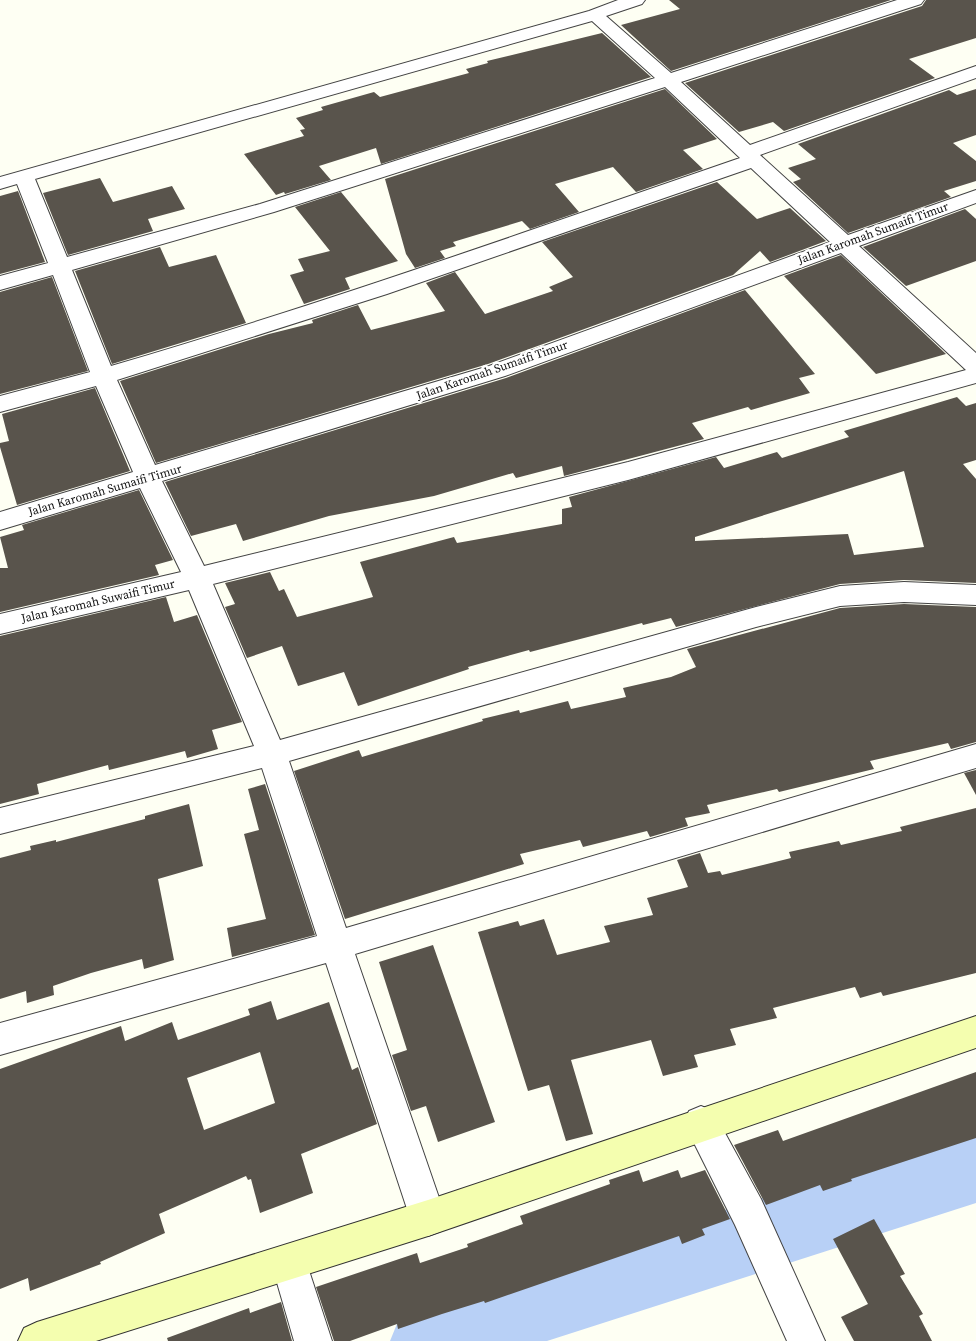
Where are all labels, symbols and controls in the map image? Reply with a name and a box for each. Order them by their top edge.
street label: Jalan Karomah Sumaifi Timur [794,198,951,268]
street label: Jalan Karomah Sumaifi Timur [413,337,570,404]
street label: Jalan Karomah Sumaifi Timur [25,460,184,520]
street label: Jalan Karomah Suwaifi Timur [19,576,176,627]

